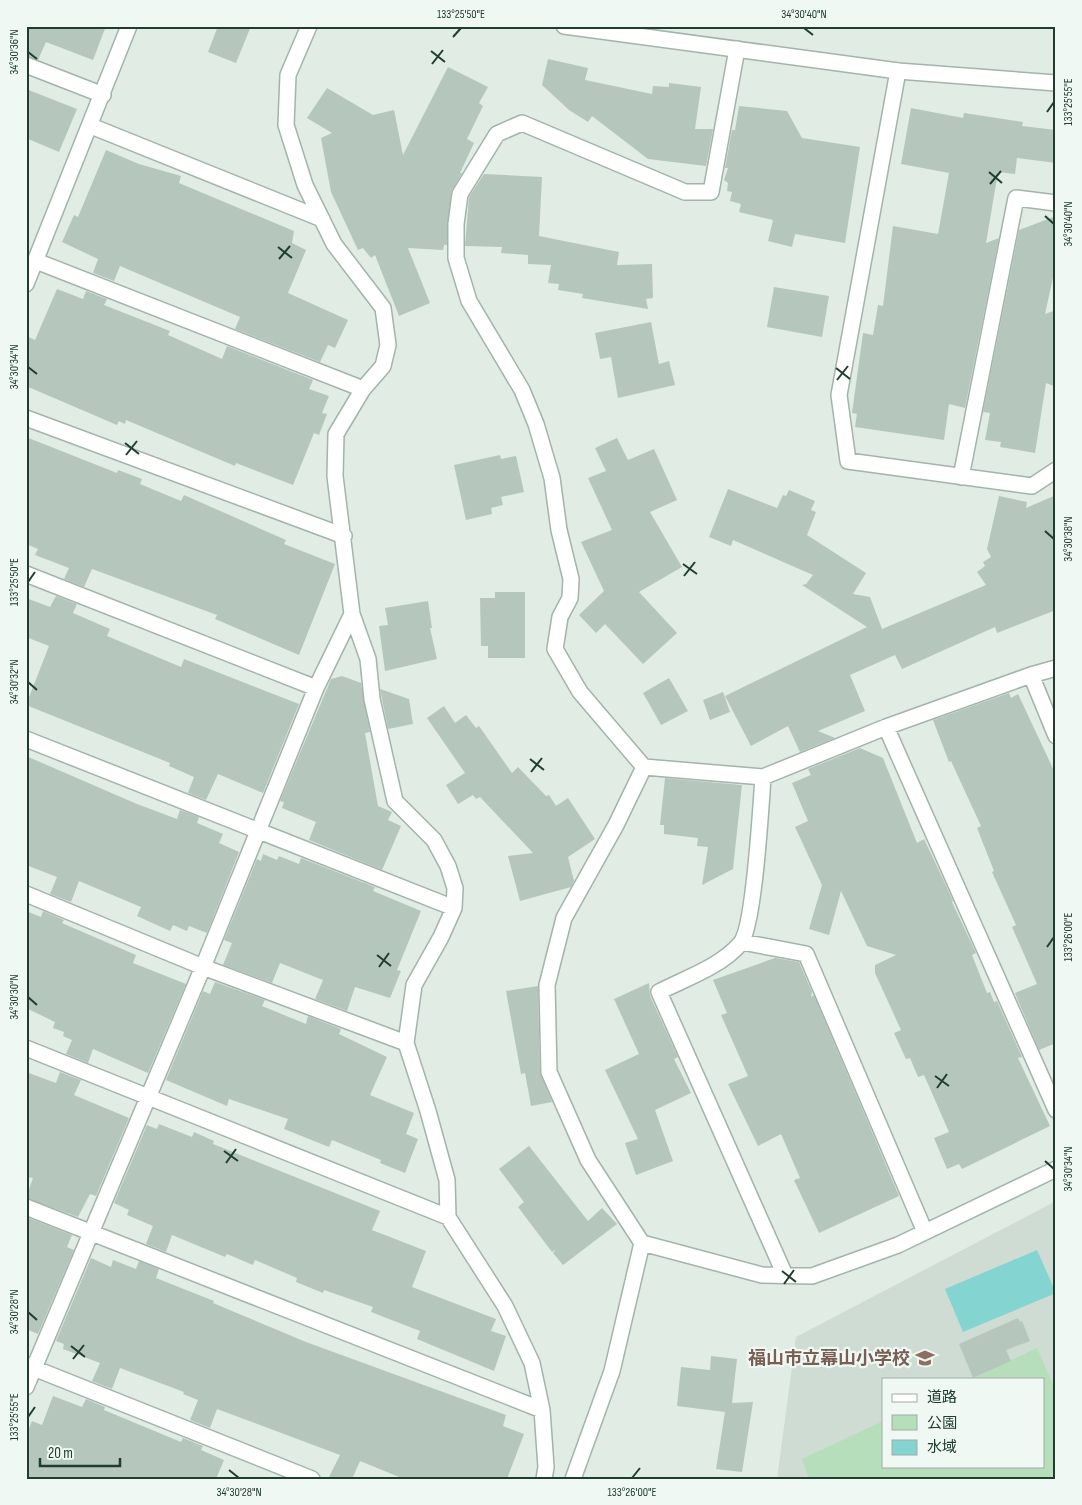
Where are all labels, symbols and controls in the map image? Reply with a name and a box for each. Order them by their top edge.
text: 133°25'50"E [437,7,485,22]
text: 34°30'40"N [781,7,827,22]
text: 34°30'36"N [7,29,22,75]
text: 133°25'55"E [1061,78,1076,126]
text: 34°30'40"N [1061,201,1076,247]
text: 34°30'34"N [7,344,22,390]
text: 34°30'38"N [1061,516,1076,562]
text: 133°25'50"E [7,558,22,606]
text: 34°30'32"N [7,659,22,705]
text: 133°26'00"E [1061,912,1076,962]
text: 34°30'30"N [7,974,22,1020]
text: 34°30'34"N [1061,1146,1076,1192]
text: 34°30'28"N [7,1289,22,1335]
school or university icon: 福山市立幕山小学校 [914,1347,936,1369]
place label: 福山市立幕山小学校 [748,1348,910,1369]
legend [882,1378,1044,1468]
text: 道路 [927,1388,957,1407]
text: 133°25'55"E [7,1393,22,1441]
text: 公園 [927,1414,957,1433]
scale bar [40,1435,120,1467]
text: 水域 [927,1438,957,1457]
text: 20 m [48,1444,73,1463]
text: 34°30'28"N [216,1485,262,1500]
text: 133°26'00"E [607,1485,657,1500]

